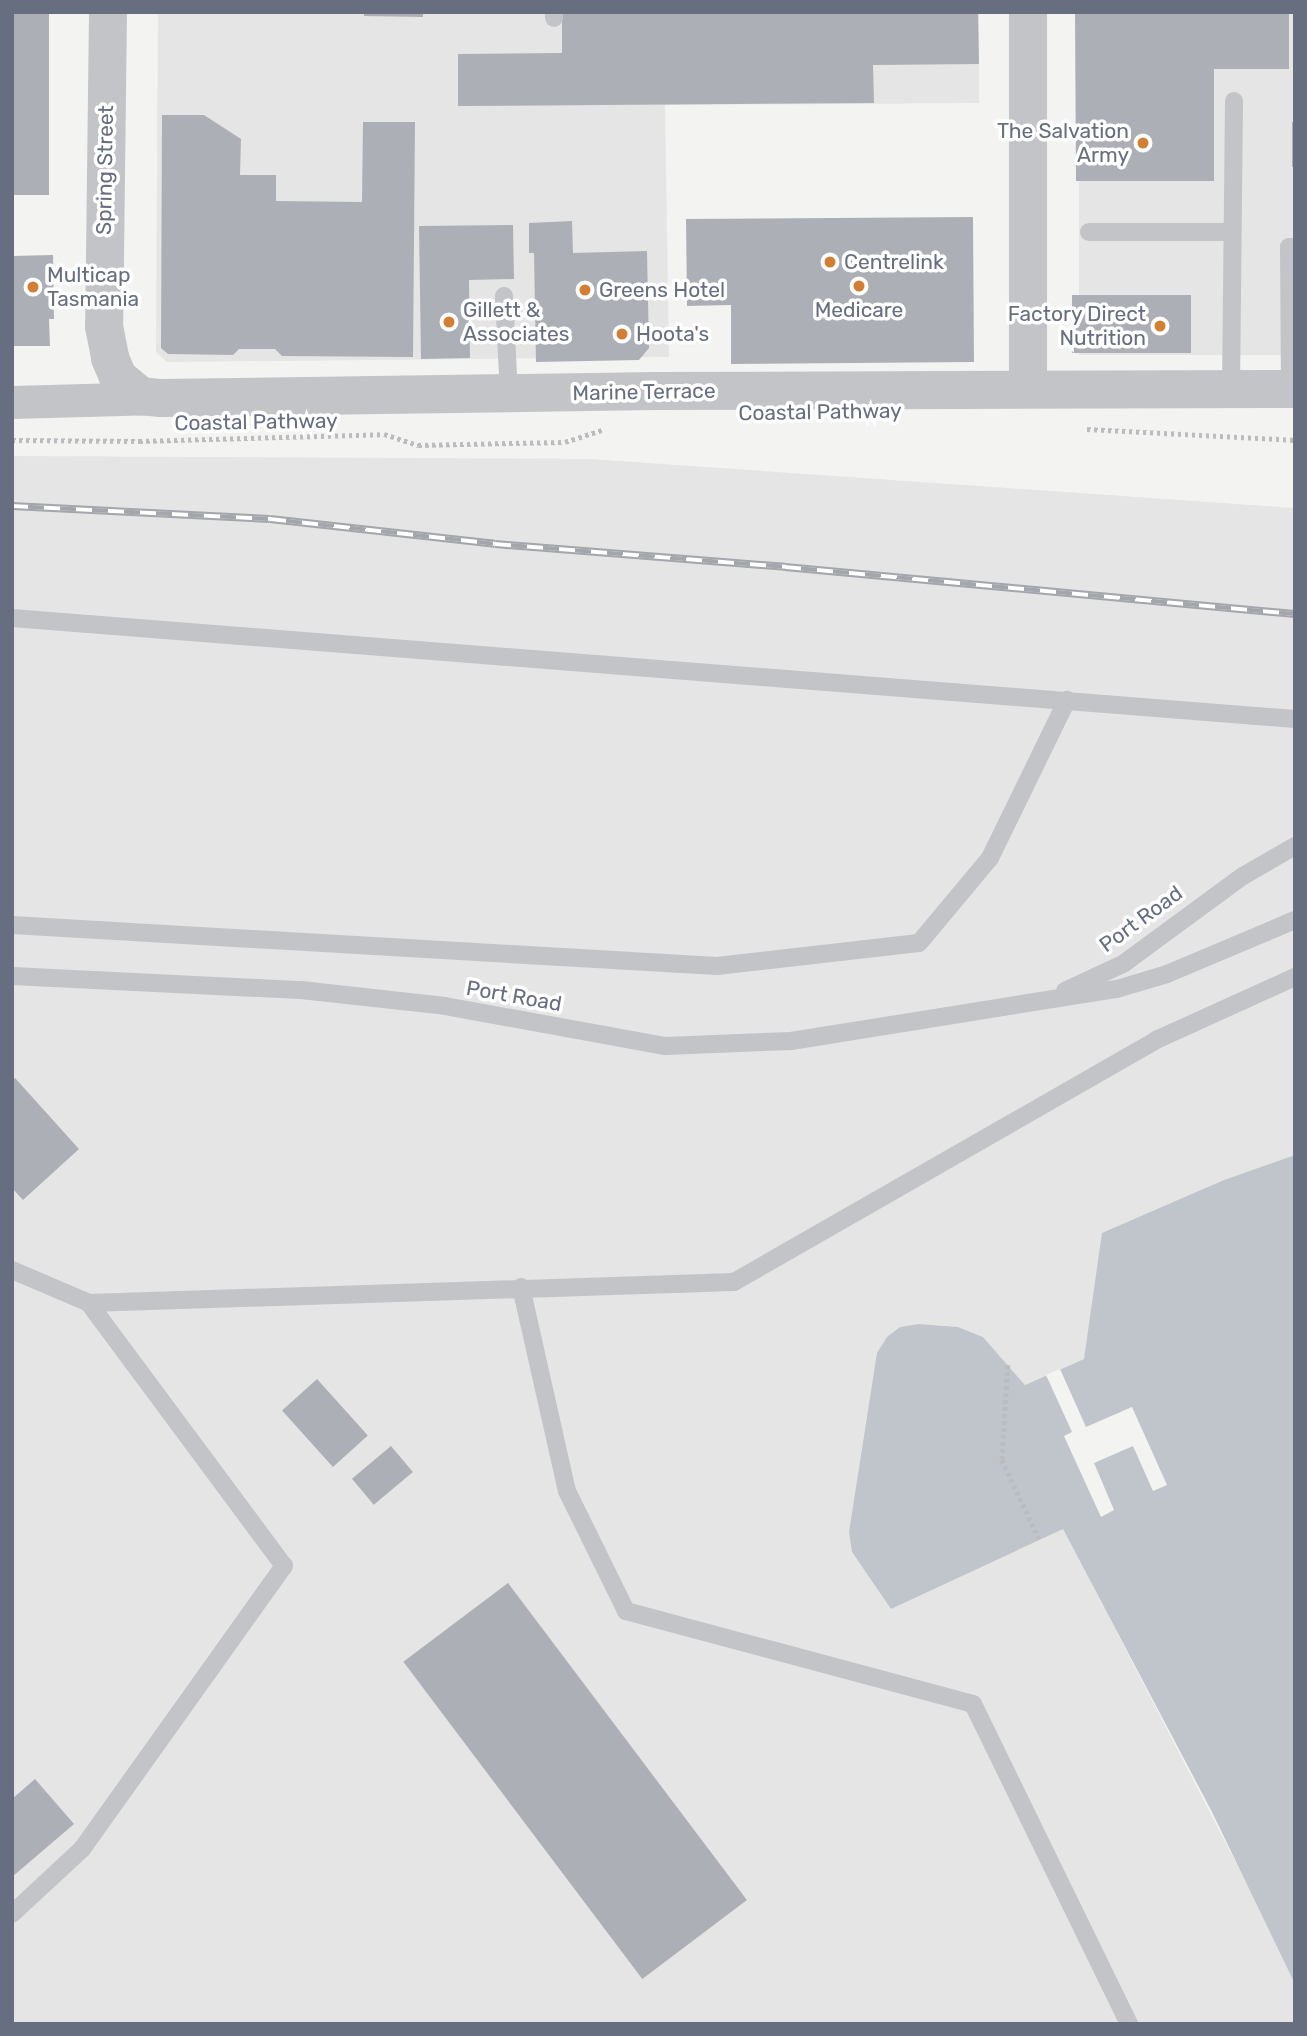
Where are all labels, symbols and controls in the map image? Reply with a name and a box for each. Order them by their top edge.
street label: Spring Street [91,105,119,235]
place label: The Salvation Army [997,118,1129,168]
marker: The Salvation Army [1135,135,1151,151]
place label: Centrelink [844,249,944,275]
marker: Centrelink [822,254,838,270]
place label: Multicap Tasmania [47,262,139,312]
place label: Greens Hotel [599,277,725,303]
marker: Medicare [851,278,867,294]
marker: Multicap Tasmania [25,279,41,295]
marker: Greens Hotel [577,282,593,298]
place label: Gillett & Associates [463,297,569,347]
place label: Medicare [815,297,903,323]
place label: Factory Direct Nutrition [1007,301,1146,351]
marker: Gillett & Associates [441,314,457,330]
marker: Factory Direct Nutrition [1152,318,1168,334]
place label: Hoota's [636,321,709,347]
marker: Hoota's [614,326,630,342]
street label: Marine Terrace [572,378,716,406]
street label: Coastal Pathway [738,398,902,426]
street label: Coastal Pathway [174,408,338,436]
street label: Port Road [1095,880,1187,958]
street label: Port Road [464,975,564,1017]

